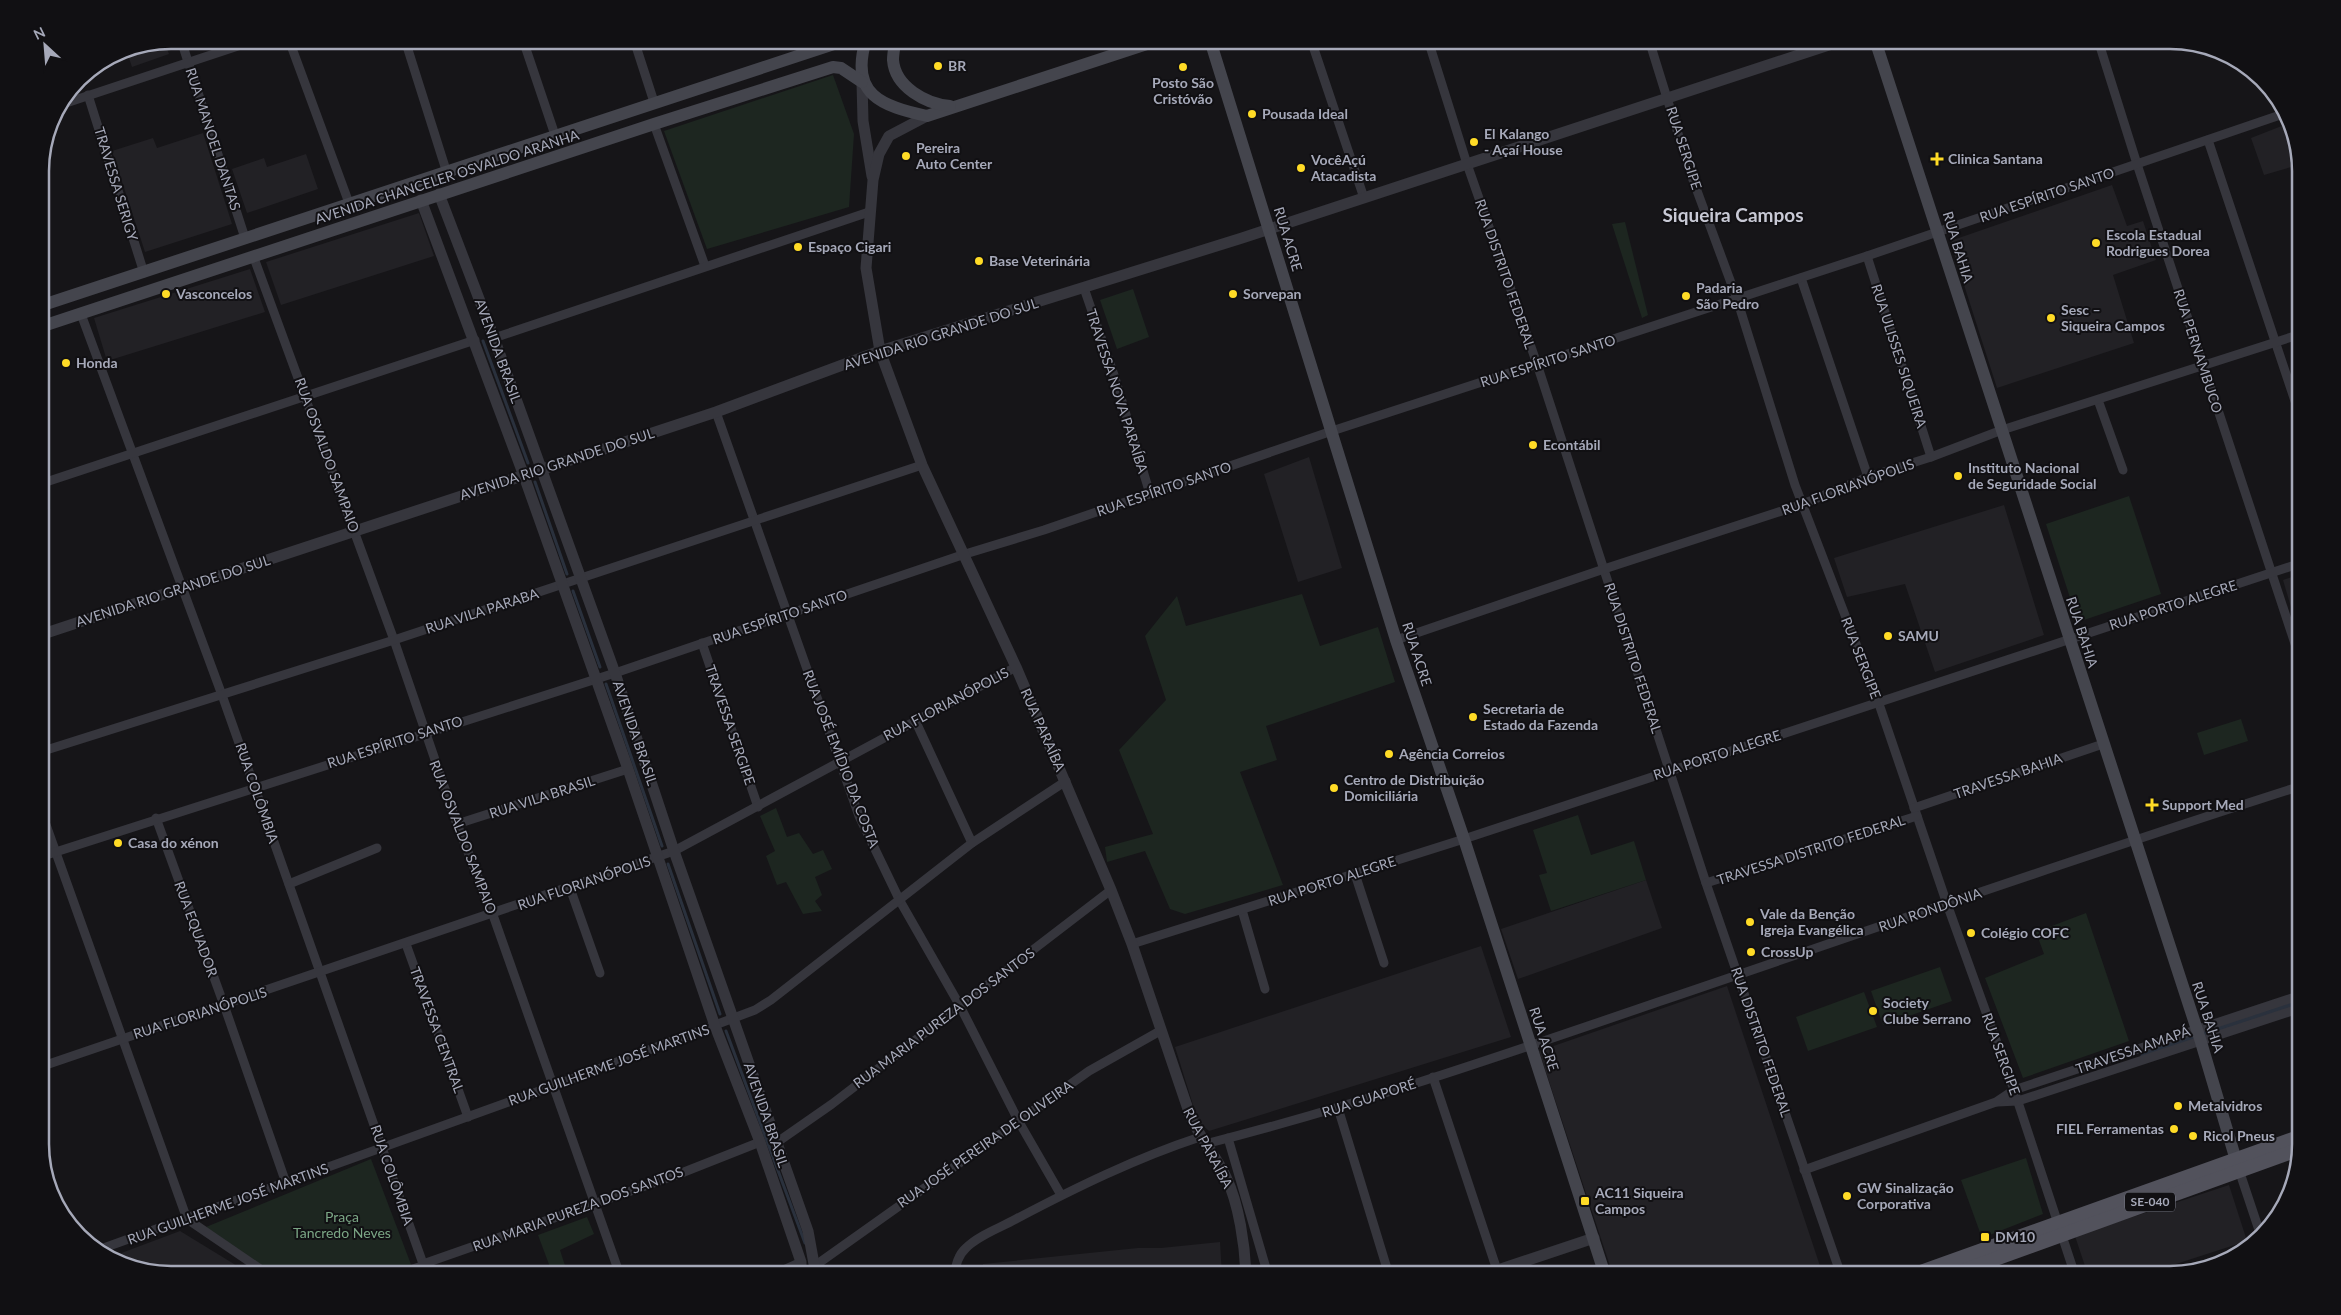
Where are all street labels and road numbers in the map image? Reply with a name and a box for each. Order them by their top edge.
street label: RUA MANOEL DANTAS [182,65,245,212]
street label: RUA SERGIPE [1663,104,1706,192]
street label: TRAVESSA SERIGY [91,125,142,243]
street label: AVENIDA CHANCELER OSVALDO ARANHA [313,126,582,227]
street label: RUA ESPÍRITO SANTO [1977,163,2116,226]
street label: RUA DISTRITO FEDERAL [1472,197,1539,351]
street label: RUA ACRE [1271,205,1306,273]
street label: RUA BAHIA [1940,209,1978,285]
street label: RUA ULISSES SIQUEIRA [1868,282,1931,431]
street label: RUA PERNAMBUCO [2170,287,2227,415]
street label: AVENIDA RIO GRANDE DO SUL [842,294,1040,373]
street label: AVENIDA BRASIL [472,296,525,405]
street label: TRAVESSA NOVA PARAÍBA [1083,307,1152,476]
street label: RUA ESPÍRITO SANTO [1478,331,1618,390]
street label: RUA OSVALDO SAMPAIO [292,375,363,534]
street label: AVENIDA RIO GRANDE DO SUL [458,424,656,503]
street label: RUA FLORIANÓPOLIS [1779,455,1916,518]
street label: RUA ESPÍRITO SANTO [1094,457,1233,520]
street label: AVENIDA RIO GRANDE DO SUL [74,551,272,630]
street label: RUA PORTO ALEGRE [2107,576,2239,633]
street label: RUA DISTRITO FEDERAL [1601,580,1666,735]
street label: RUA VILA PARABA [423,584,541,637]
street label: RUA ESPÍRITO SANTO [710,585,849,648]
street label: RUA BAHIA [2063,594,2102,670]
street label: RUA SERGIPE [1838,614,1885,701]
street label: RUA ACRE [1399,620,1436,688]
street label: TRAVESSA SERGIPE [702,663,759,787]
street label: RUA FLORIANÓPOLIS [880,663,1011,744]
street label: RUA JOSÉ EMÍDIO DA COSTA [800,667,884,851]
street label: AVENIDA BRASIL [610,678,661,788]
street label: RUA PARAÍBA [1018,686,1070,774]
street label: RUA ESPÍRITO SANTO [325,712,465,771]
street label: RUA PORTO ALEGRE [1651,726,1783,783]
street label: RUA COLÔMBIA [232,740,283,846]
street label: TRAVESSA BAHIA [1951,749,2065,802]
street label: RUA OSVALDO SAMPAIO [426,758,501,916]
street label: RUA VILA BRASIL [487,771,597,822]
street label: TRAVESSA DISTRITO FEDERAL [1715,811,1907,888]
street label: RUA FLORIANÓPOLIS [515,852,653,913]
street label: RUA PORTO ALEGRE [1266,852,1398,909]
street label: RUA EQUADOR [171,879,222,979]
street label: RUA RONDÔNIA [1876,884,1984,935]
street label: RUA MARIA PUREZA DOS SANTOS [850,944,1038,1091]
street label: TRAVESSA CENTRAL [407,965,468,1095]
street label: RUA DISTRITO FEDERAL [1728,965,1795,1119]
street label: RUA BAHIA [2189,979,2228,1055]
street label: RUA FLORIANÓPOLIS [131,983,269,1042]
street label: RUA ACRE [1526,1005,1563,1073]
street label: RUA SERGIPE [1979,1010,2024,1097]
street label: RUA GUILHERME JOSÉ MARTINS [506,1020,712,1109]
street label: TRAVESSA AMAPÁ [2074,1022,2193,1077]
street label: AVENIDA BRASIL [741,1060,792,1170]
street label: RUA GUAPORÉ [1320,1074,1418,1121]
street label: RUA JOSÉ PEREIRA DE OLIVEIRA [894,1076,1076,1211]
street label: RUA PARAÍBA [1180,1104,1237,1192]
street label: RUA COLÔMBIA [367,1122,418,1228]
street label: RUA GUILHERME JOSÉ MARTINS [125,1159,331,1248]
street label: RUA MARIA PUREZA DOS SANTOS [470,1162,685,1255]
road number: SE-040 [2125,1192,2175,1212]

